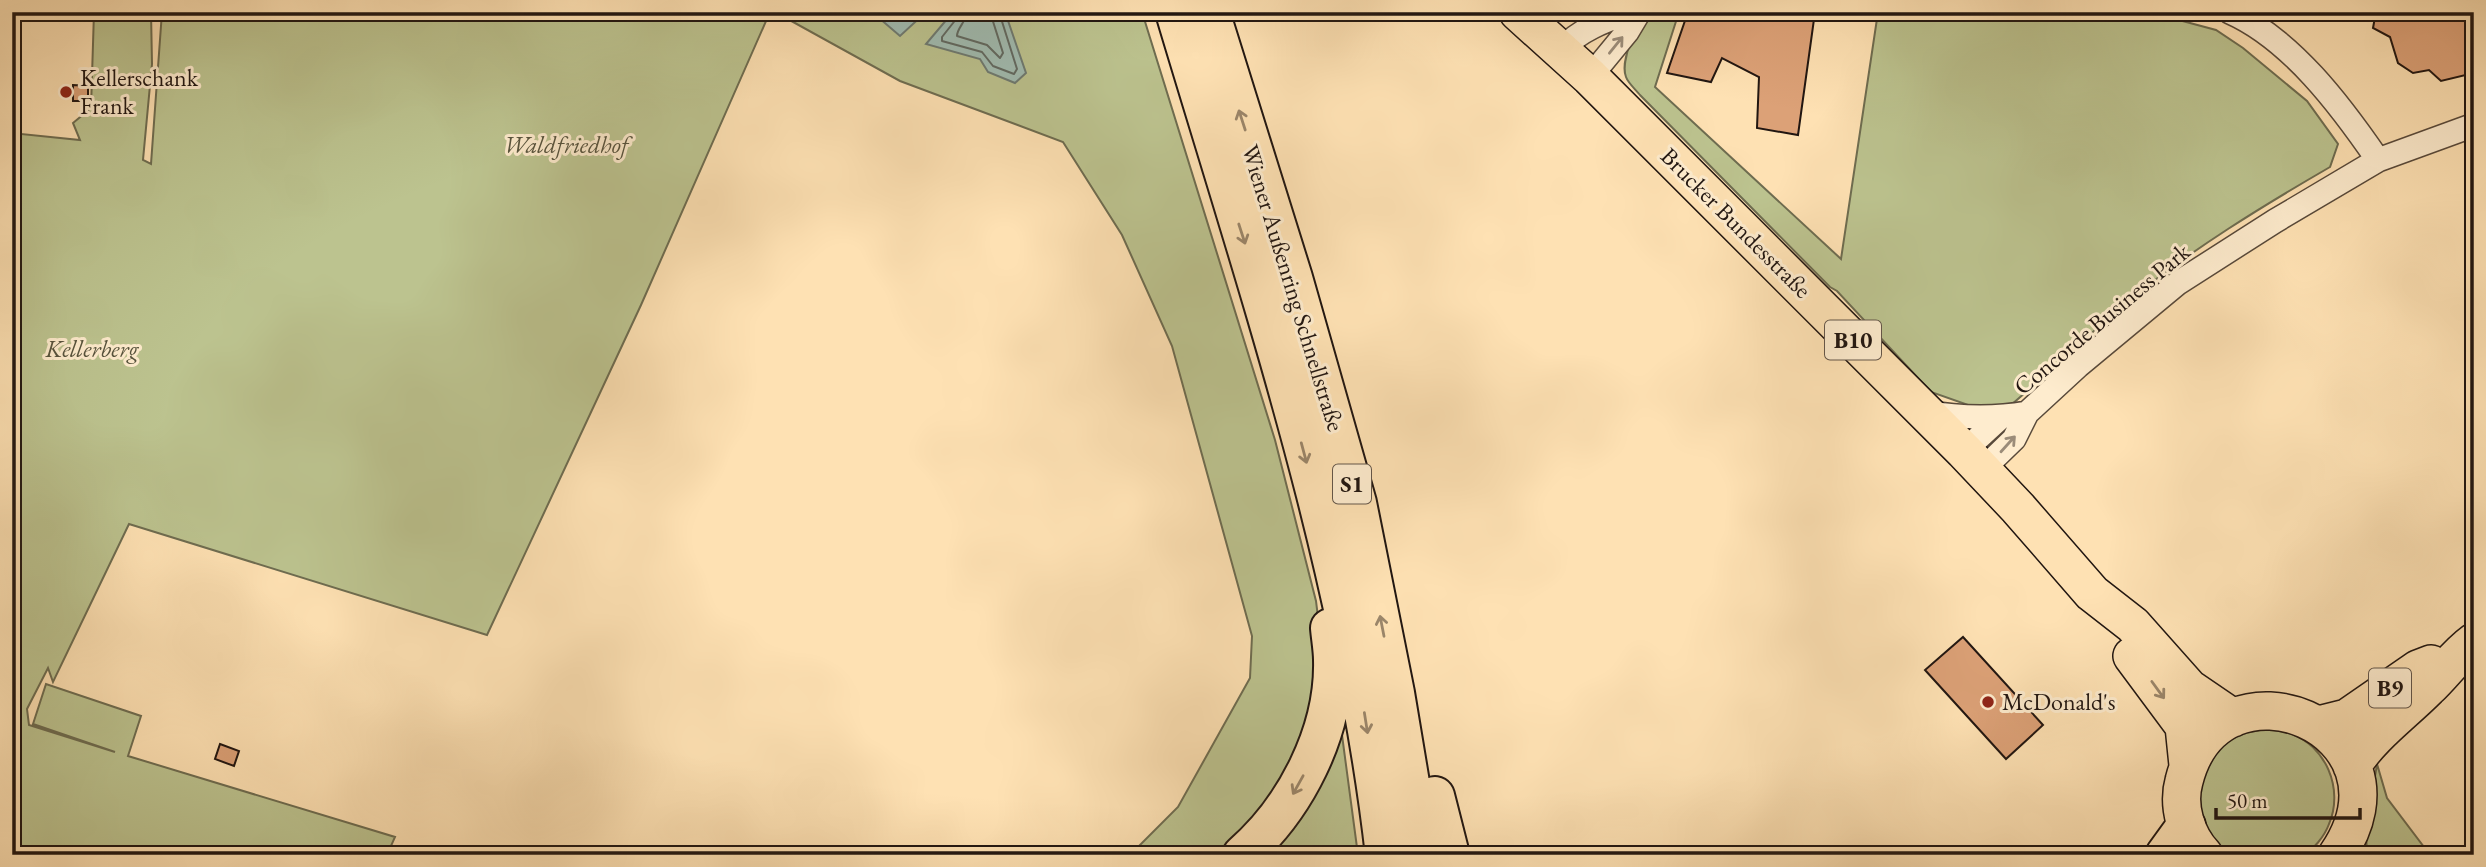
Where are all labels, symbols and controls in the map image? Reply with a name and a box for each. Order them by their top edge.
one-way arrow [1608,37,1624,55]
place label: Kellerschank Frank [80,62,199,121]
marker: Kellerschank Frank [58,84,74,100]
one-way arrow [1235,109,1248,131]
park label: Waldfriedhof [504,129,634,160]
street label: Wiener Außenring Schnellstraße [1235,141,1352,435]
street label: Brucker Bundesstraße [1654,141,1818,305]
one-way arrow [1237,222,1250,244]
street label: Concorde Business Park [2007,235,2197,401]
road number: B10 [1825,320,1881,360]
park label: Kellerberg [44,333,140,364]
one-way arrow [1999,436,2016,453]
one-way arrow [1298,441,1311,463]
road number: S1 [1333,464,1371,504]
one-way arrow [1375,615,1388,638]
road number: B9 [2369,668,2411,708]
one-way arrow [2150,680,2165,699]
place label: McDonald's [2002,686,2116,717]
marker: McDonald's [1980,694,1996,710]
one-way arrow [1360,711,1373,734]
one-way arrow [1291,774,1305,794]
scale bar [2216,776,2360,820]
text: 50 m [2227,787,2268,814]

